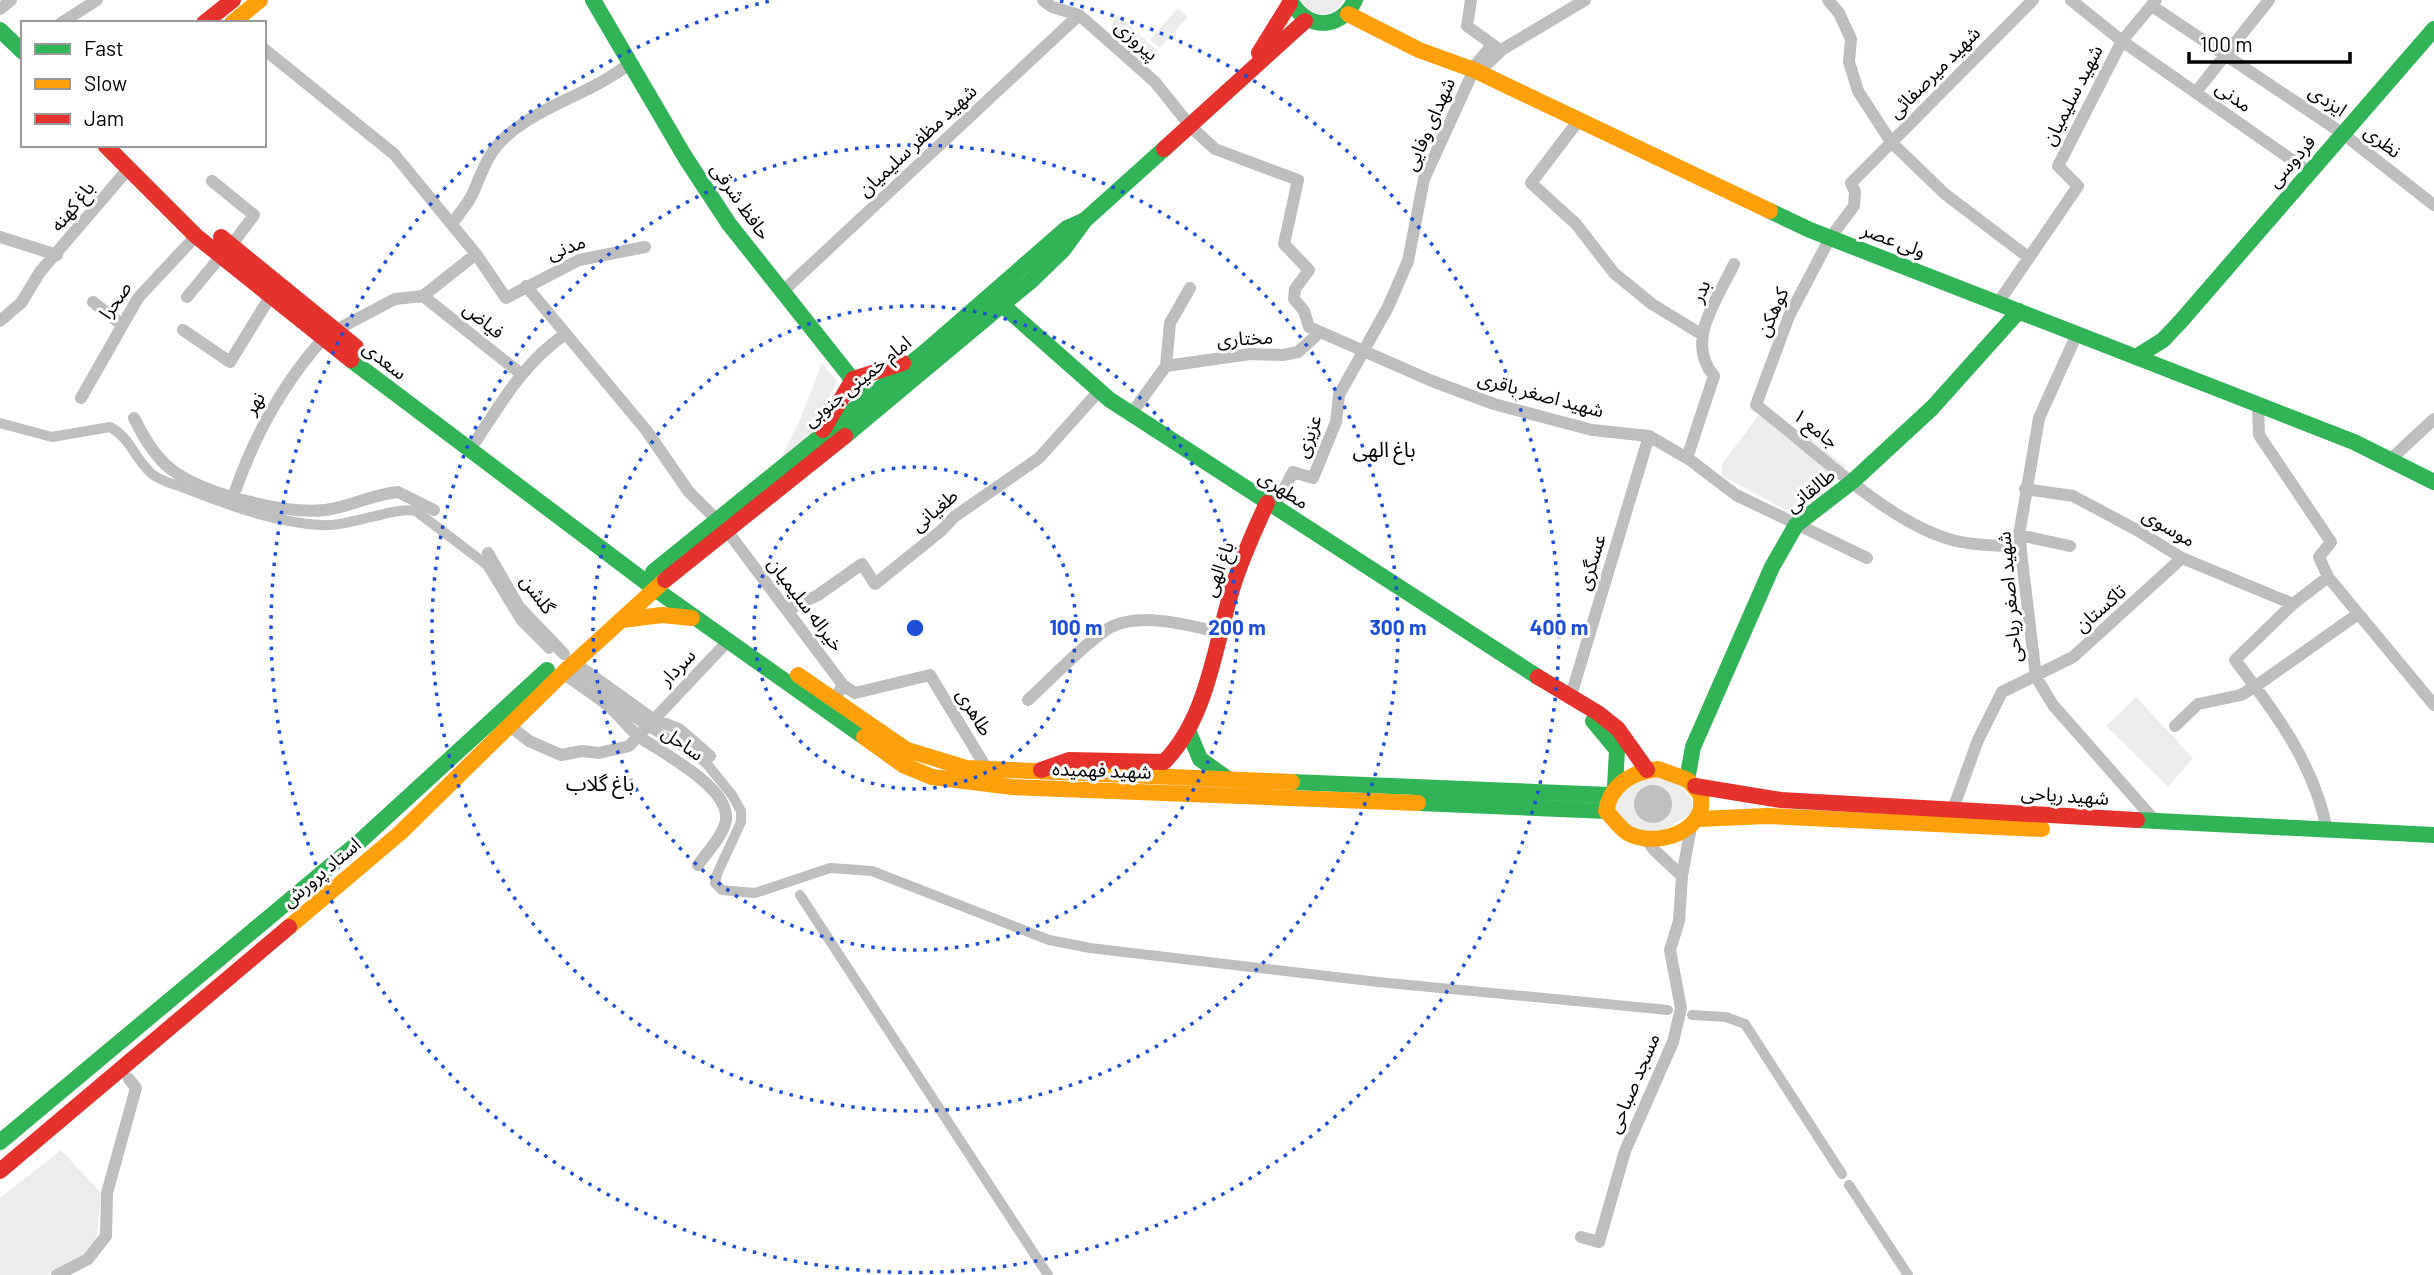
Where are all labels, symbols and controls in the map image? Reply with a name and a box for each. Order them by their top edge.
street label: پیروزی [1109,14,1164,66]
legend [21,21,266,147]
street label: شهید میرصفائی [1883,21,1985,123]
scale bar [2189,21,2350,65]
text: 100 m [2200,31,2253,56]
text: Fast [84,35,124,60]
street label: شهید سلیمیان [2036,41,2107,149]
text: Slow [84,70,127,95]
street label: شهدای وفایی [1398,74,1460,174]
street label: مدنی [2211,75,2257,117]
street label: شهید مظفر سلیمیان [852,79,982,201]
street label: ایزدی [2304,79,2352,121]
text: Jam [84,105,124,130]
street label: نظری [2360,119,2406,163]
street label: فردوسی [2262,130,2320,192]
street label: حافظ شرقی [706,158,776,244]
street label: باغ کهنه [45,176,101,237]
street label: ولی عصر [1858,217,1929,263]
street label: مدنی [543,229,589,265]
street label: صحرا [93,276,137,324]
street label: بدر [1684,276,1716,307]
street label: کوهکن [1751,283,1794,340]
street label: فیاض [459,296,509,343]
street label: مختاری [1216,325,1274,351]
street label: امام خمینی جنوبی [798,330,918,434]
street label: سعدی [359,335,412,384]
street label: شهید اصغر باقری [1475,366,1607,422]
street label: نهر [237,387,270,420]
street label: جامع ۱ [1786,403,1844,456]
street label: عزیزی [1289,411,1327,461]
district label: باغ الهی [1352,436,1416,465]
street label: طالقانی [1780,463,1840,517]
street label: مطهری [1254,464,1314,514]
street label: طغیانی [905,483,963,537]
street label: موسوی [2138,502,2200,552]
street label: عسگری [1571,531,1611,593]
street label: شهید اصغر ریاحی [1991,531,2027,663]
street label: باغ الهی [1197,538,1241,601]
street label: خیراله سلیمیان [763,552,849,656]
street label: گلشن [515,569,561,620]
street label: تاکستان [2069,579,2130,636]
text: 100 m [1049,614,1103,639]
text: 200 m [1208,614,1266,639]
text: 300 m [1369,614,1427,639]
text: 400 m [1530,614,1588,639]
centre of rings [903,616,927,640]
street label: سردار [653,643,700,691]
street label: طاهری [952,684,999,740]
street label: ساحل [657,720,709,766]
street label: شهید فهمیده [1052,756,1152,783]
district label: باغ گلاب [566,770,634,799]
street label: شهید ریاحی [2020,780,2110,810]
street label: استاد پرورش [277,832,366,913]
street label: مسجد صباحی [1601,1029,1665,1137]

